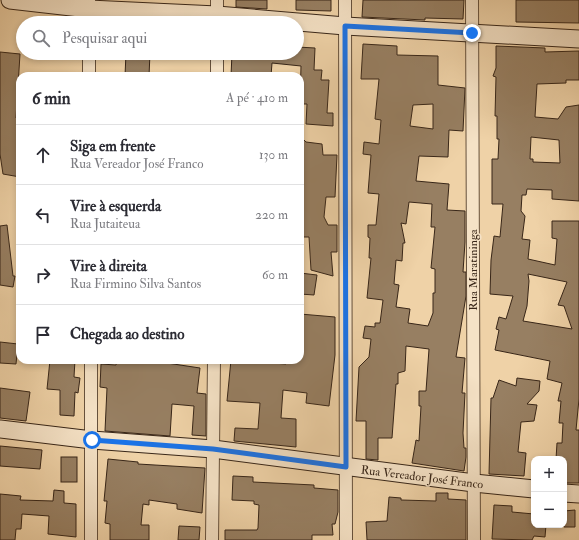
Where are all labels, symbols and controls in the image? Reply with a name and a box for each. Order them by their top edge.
search box [16,16,304,60]
route end [463,24,481,42]
icon: search [30,27,52,49]
text: Pesquisar aqui [62,29,147,48]
text: 6 min [32,88,71,109]
text: A pé · 410 m [226,90,288,106]
text: Siga em frente [70,137,156,156]
icon: ahead [32,144,54,166]
text: 130 m [259,147,288,163]
text: Rua Vereador José Franco [70,156,203,172]
text: Vire à esquerda [70,197,161,216]
icon: left [32,204,54,226]
text: 220 m [255,207,288,223]
text: Rua Jutaiteua [70,216,140,232]
street label: Rua Maratininga [466,228,481,311]
text: Vire à direita [70,257,147,276]
icon: right [32,264,54,286]
text: 60 m [262,267,288,283]
text: Rua Firmino Silva Santos [70,276,201,292]
icon: arrive [32,324,54,346]
text: Chegada ao destino [70,325,185,344]
route start [83,431,101,449]
map controls [531,456,567,528]
button: + [531,456,567,492]
street label: Rua Vereador José Franco [360,463,484,492]
button: − [531,492,567,528]

